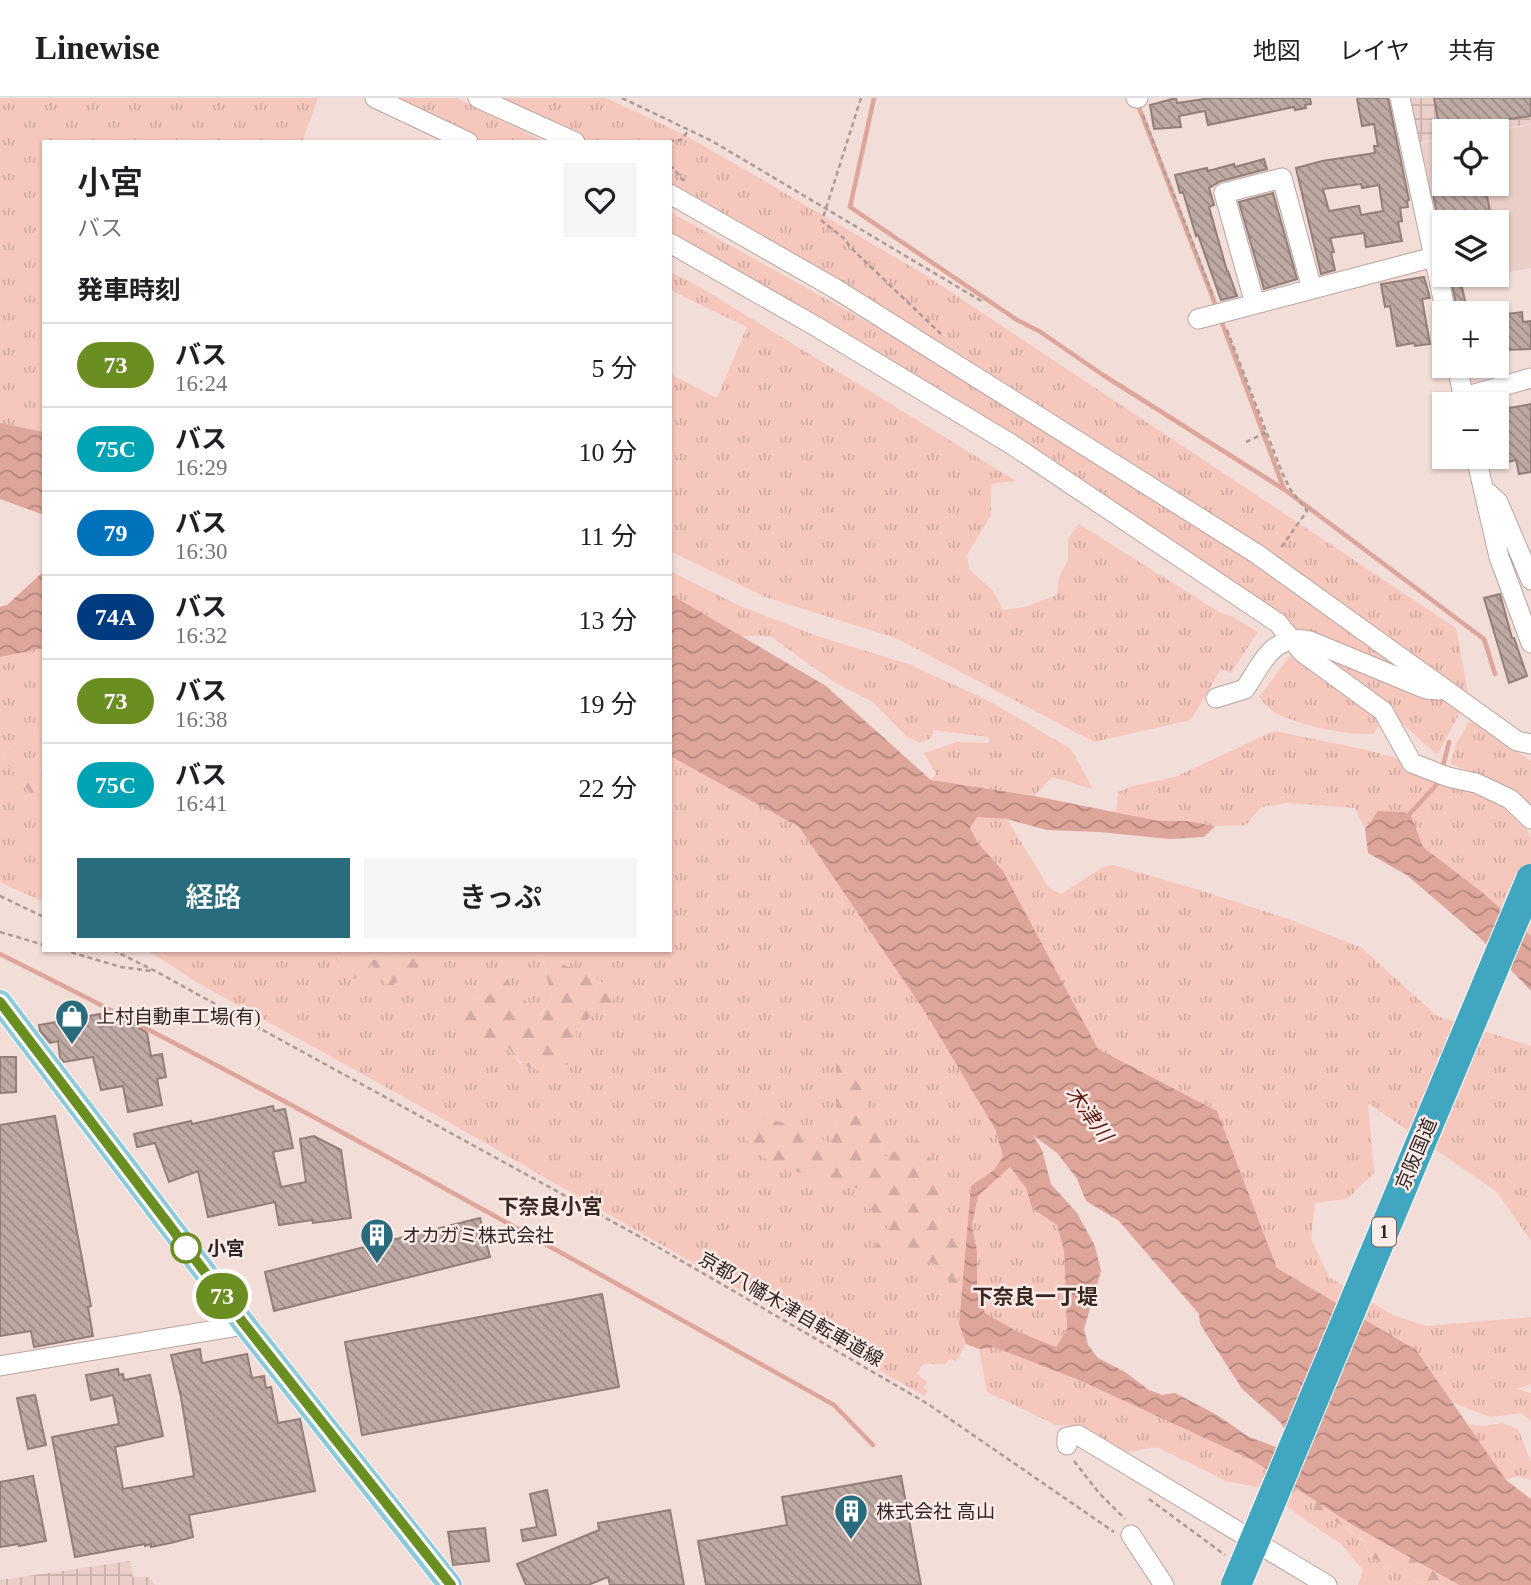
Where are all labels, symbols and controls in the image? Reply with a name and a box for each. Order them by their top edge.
text: Linewise [35,30,160,66]
text: 地図 [1253,38,1301,64]
text: レイヤ [1339,38,1410,64]
text: 共有 [1448,38,1496,64]
map controls [1432,119,1509,469]
button: locate [1432,119,1509,196]
button: heart [563,163,637,237]
text: 小宮 [77,165,143,201]
button: layers [1432,210,1509,287]
text: バス [77,216,123,241]
text: 発車時刻 [77,276,181,305]
button: + [1432,301,1509,378]
text: バス [175,341,227,370]
text: 73 [104,352,128,378]
text: 5 分 [591,354,637,383]
text: 16:24 [175,371,227,396]
button: − [1432,392,1509,469]
text: バス [175,425,227,454]
text: 75C [95,436,136,462]
text: 10 分 [578,438,637,467]
text: 16:29 [175,455,227,480]
text: バス [175,509,227,538]
text: 79 [104,520,128,546]
text: 11 分 [579,522,637,551]
text: 16:30 [175,539,227,564]
text: バス [175,593,227,622]
text: 74A [95,604,136,630]
text: 13 分 [578,606,637,635]
text: 16:32 [175,623,227,648]
text: バス [175,677,227,706]
text: 73 [104,688,128,714]
text: 19 分 [578,690,637,719]
text: 16:38 [175,707,227,732]
text: バス [175,761,227,790]
text: 75C [95,772,136,798]
text: 22 分 [578,774,637,803]
text: 16:41 [175,791,227,816]
button: 経路 [77,858,350,938]
button: きっぷ [364,858,637,938]
shop icon: 上村自動車工場(有) [53,997,91,1046]
place label: 上村自動車工場(有) [96,1006,261,1028]
water label: 木津川 [1061,1081,1118,1148]
street label: 京阪国道 [1391,1115,1441,1193]
district label: 下奈良小宮 [498,1195,603,1219]
building icon: オカガミ株式会社 [358,1216,396,1265]
road number: 1 [1372,1218,1396,1246]
place label: オカガミ株式会社 [402,1225,554,1246]
marker: 小宮 [171,1233,201,1263]
place label: 小宮 [207,1238,245,1259]
street label: 京都八幡木津自転車道線 [695,1248,887,1370]
line badge: 73 [190,1273,254,1319]
text: 73 [210,1283,234,1309]
district label: 下奈良一丁堤 [972,1285,1098,1309]
building icon: 株式会社 高山 [832,1492,870,1541]
place label: 株式会社 高山 [876,1501,995,1522]

